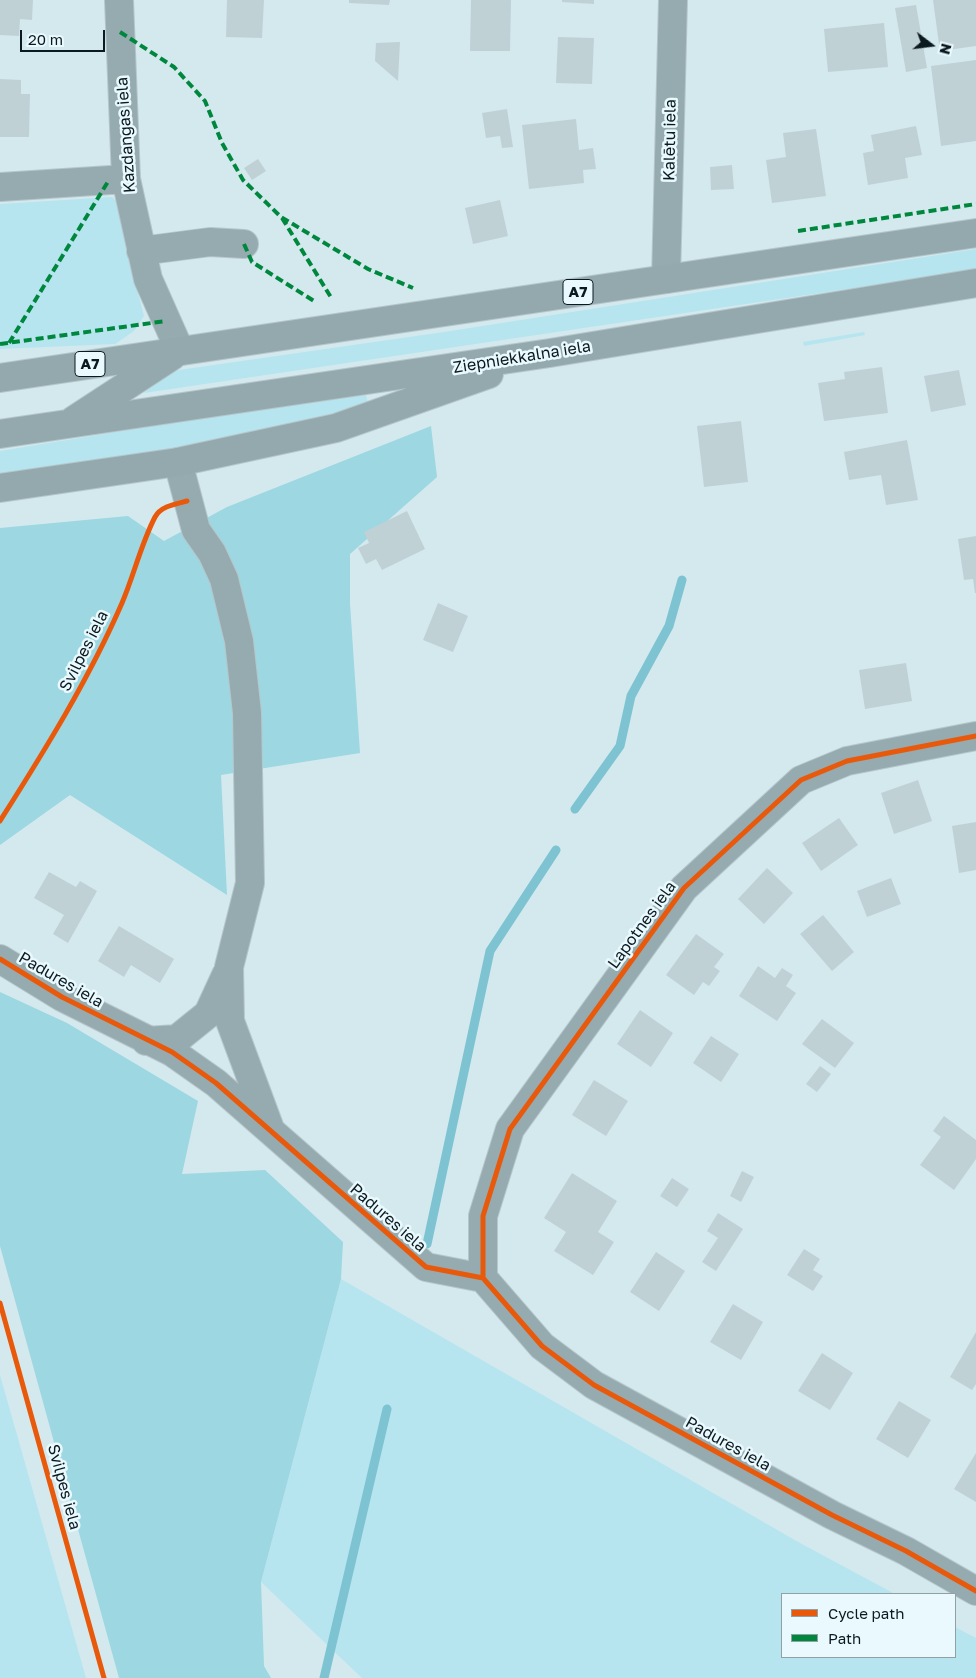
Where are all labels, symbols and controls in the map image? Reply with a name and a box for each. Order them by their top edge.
scale bar [22,20,108,52]
north arrow [906,20,956,70]
text: 20 m [28,30,63,48]
text: N [936,42,956,56]
street label: Kazdangas iela [112,77,140,193]
street label: Kalētu iela [660,99,680,181]
road number: A7 [563,280,593,304]
street label: Ziepniekkalna iela [452,337,592,377]
road number: A7 [75,352,105,376]
street label: Svilpes iela [56,608,112,694]
street label: Lapotnes iela [604,877,680,973]
street label: Padures iela [15,948,107,1012]
street label: Padures iela [346,1180,430,1256]
street label: Padures iela [682,1413,774,1475]
street label: Svilpes iela [43,1442,85,1532]
legend [781,1593,956,1658]
text: Cycle path [828,1604,904,1622]
text: Path [828,1629,861,1647]

